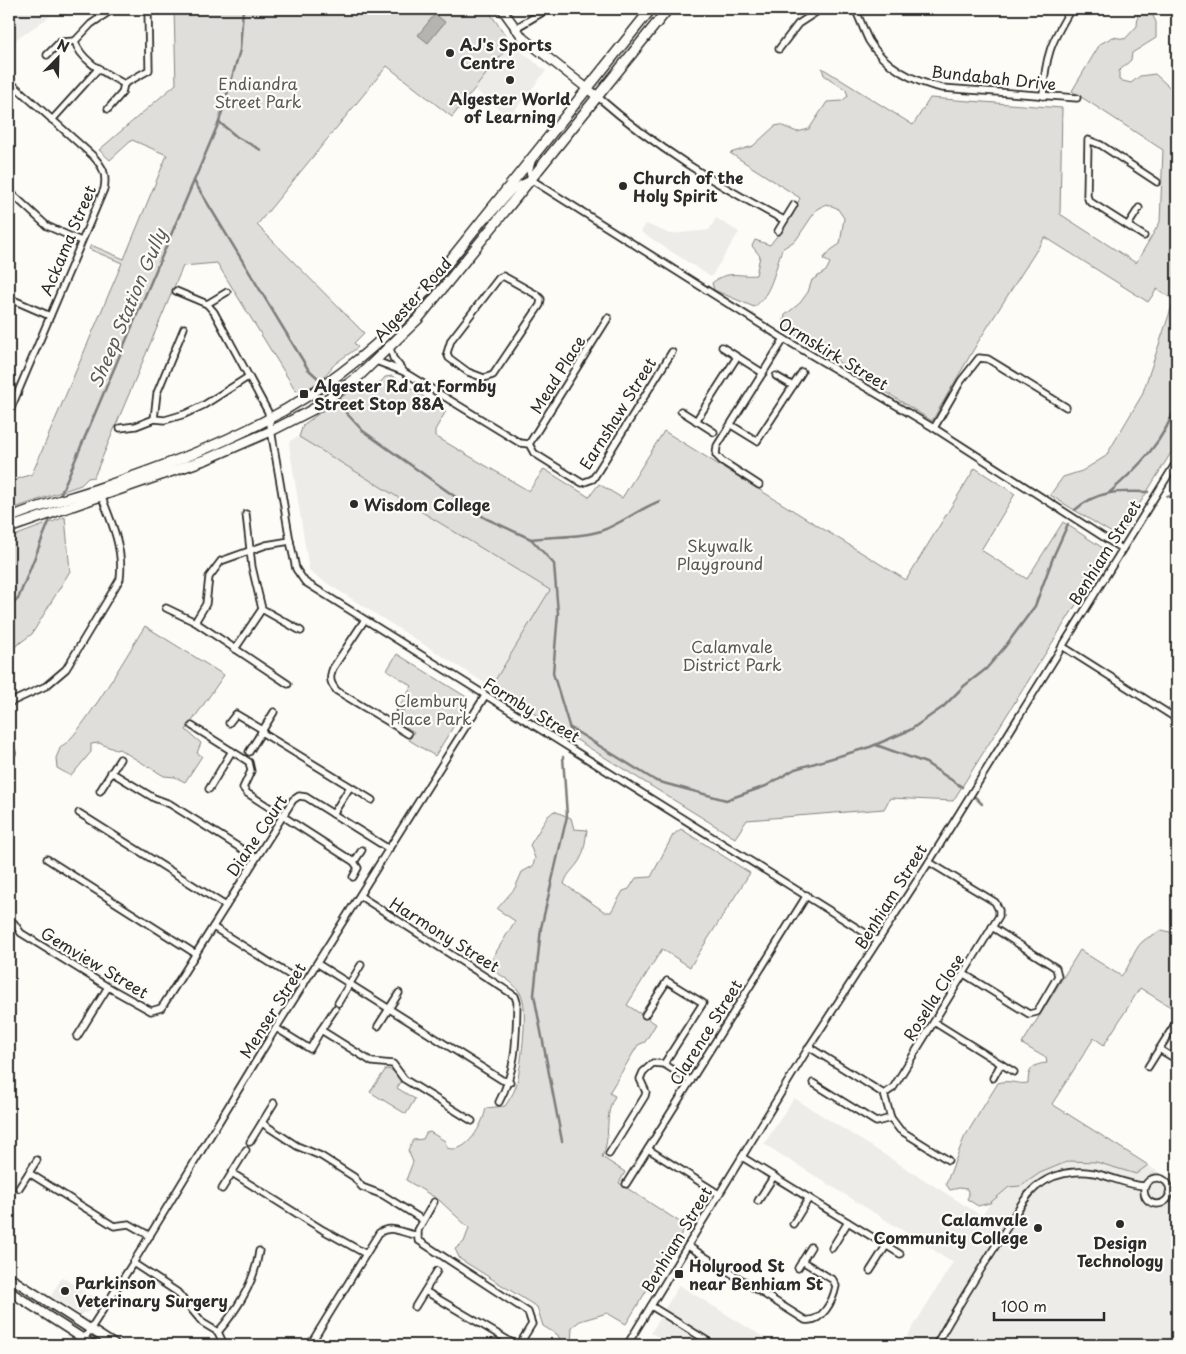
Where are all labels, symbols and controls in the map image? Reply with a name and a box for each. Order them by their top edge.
north arrow [32,32,82,82]
place label: AJ's Sports Centre [460,32,552,74]
text: N [54,34,72,57]
marker: AJ's Sports Centre [444,47,456,59]
street label: Bundabah Drive [930,59,1058,96]
park label: Endiandra Street Park [214,71,302,113]
marker: Algester World of Learning [504,74,516,86]
place label: Algester World of Learning [449,86,571,128]
place label: Church of the Holy Spirit [633,165,743,207]
marker: Church of the Holy Spirit [617,180,629,192]
street label: Ackama Street [33,181,101,299]
water label: Sheep Station Gully [81,223,173,392]
street label: Algester Road [368,251,456,347]
street label: Ormskirk Street [775,311,894,396]
street label: Mead Place [523,330,591,418]
street label: Earnshaw Street [573,352,661,474]
place label: Algester Rd at Formby Street Stop 88A [314,373,496,415]
marker: Algester Rd at Formby Street Stop 88A [298,388,310,400]
place label: Wisdom College [364,492,491,516]
street label: Benhiam Street [1062,494,1146,609]
marker: Wisdom College [348,498,360,510]
park label: Skywalk Playground [677,533,763,575]
park label: Calamvale District Park [682,634,782,676]
street label: Formby Street [479,671,585,747]
park label: Clembury Place Park [390,688,472,730]
street label: Diane Court [220,789,292,881]
street label: Benhiam Street [848,838,932,953]
street label: Harmony Street [385,891,505,978]
street label: Gemview Street [37,920,154,1004]
street label: Rosella Close [897,949,969,1045]
street label: Menser Street [233,957,311,1063]
street label: Clarence Street [663,974,747,1090]
street label: Benhiam Street [635,1181,717,1297]
place label: Calamvale Community College [874,1207,1028,1249]
marker: Design Technology [1114,1218,1126,1230]
marker: Calamvale Community College [1032,1222,1044,1234]
place label: Design Technology [1077,1230,1163,1272]
place label: Holyrood St near Benhiam St [689,1253,824,1295]
marker: Holyrood St near Benhiam St [673,1268,685,1280]
place label: Parkinson Veterinary Surgery [75,1270,228,1312]
marker: Parkinson Veterinary Surgery [59,1285,71,1297]
scale bar [994,1289,1104,1321]
text: 100 m [1001,1294,1047,1317]

